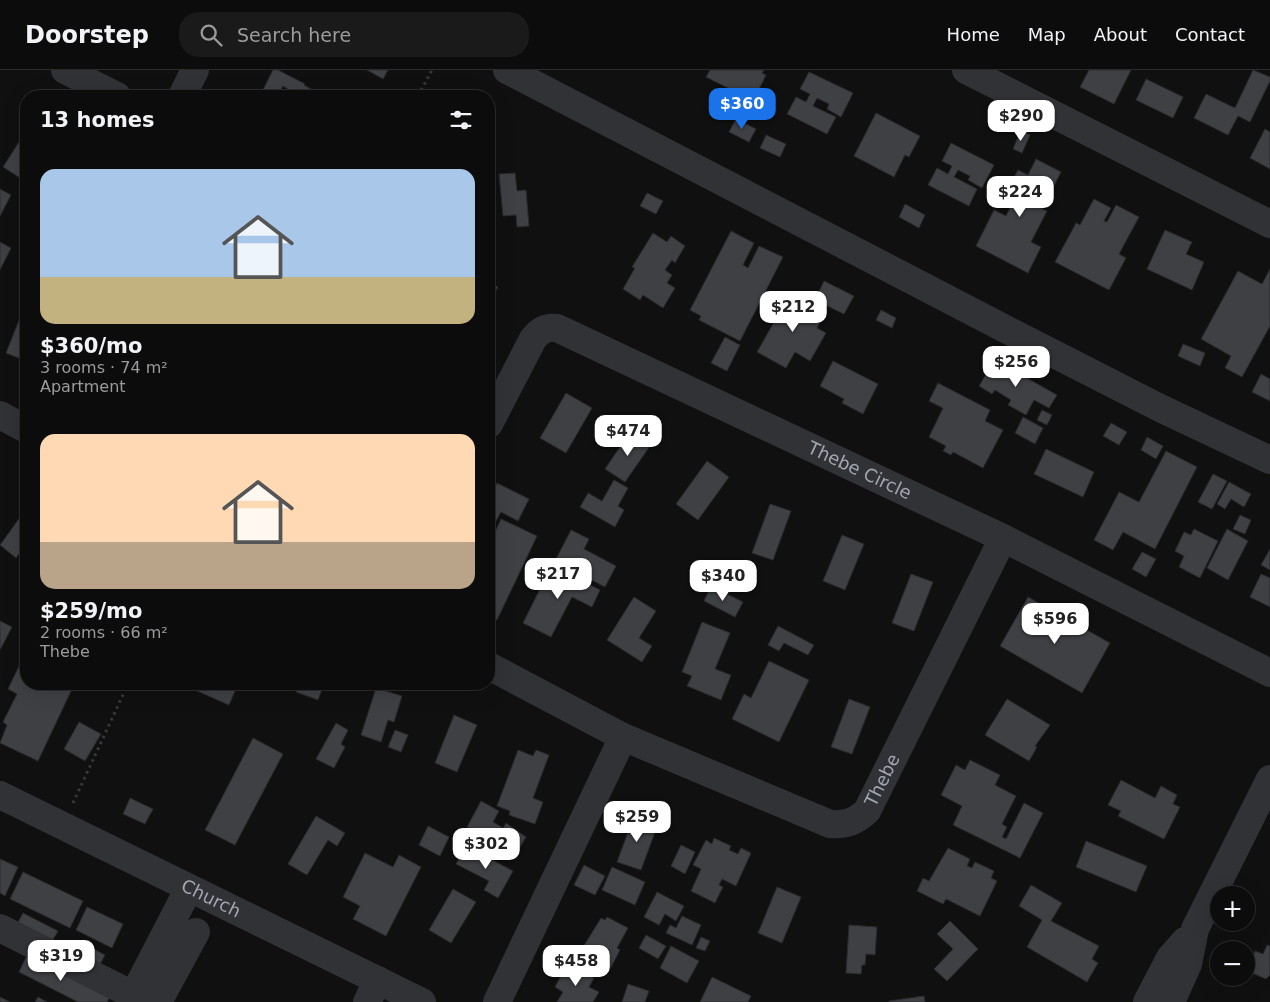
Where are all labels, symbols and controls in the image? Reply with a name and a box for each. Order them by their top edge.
search box [179,12,529,57]
text: Doorstep [25,21,149,49]
icon: search [197,21,225,49]
text: Search here [237,24,351,46]
text: Home [947,24,1000,45]
text: Map [1028,24,1066,45]
text: About [1094,24,1147,45]
text: Contact [1175,24,1245,45]
pin: $360 [712,88,772,130]
text: $360 [720,94,764,113]
pin: $290 [991,100,1051,142]
icon: filters [447,106,475,134]
text: $290 [999,106,1043,125]
text: 13 homes [40,108,155,132]
pin: $224 [990,176,1050,218]
text: $224 [998,182,1042,201]
icon: home [213,202,303,292]
pin: $212 [763,290,823,333]
text: $212 [771,297,815,316]
text: $360/mo [40,334,142,358]
pin: $256 [986,346,1046,388]
text: $256 [994,352,1038,371]
text: 3 rooms · 74 m² [40,358,168,377]
text: Apartment [40,377,126,396]
pin: $474 [598,414,658,457]
text: $474 [606,421,650,440]
street label: Thebe Circle [804,436,915,503]
icon: home [213,467,303,557]
pin: $217 [528,558,588,600]
pin: $340 [693,560,753,602]
text: $217 [536,564,580,583]
text: $340 [701,566,745,585]
text: $259/mo [40,599,142,623]
pin: $596 [1025,602,1085,645]
text: $596 [1033,609,1077,628]
text: 2 rooms · 66 m² [40,623,168,642]
text: Thebe [40,642,90,661]
street label: Thebe [859,750,904,811]
pin: $259 [607,800,667,843]
text: $259 [615,807,659,826]
pin: $302 [456,828,516,870]
text: $302 [464,834,508,853]
street label: Church [178,875,244,922]
map controls [1210,886,1255,986]
button: + [1210,886,1255,931]
pin: $319 [31,940,91,982]
button: − [1210,941,1255,986]
pin: $458 [546,944,606,987]
text: $319 [39,946,83,965]
text: $458 [554,951,598,970]

